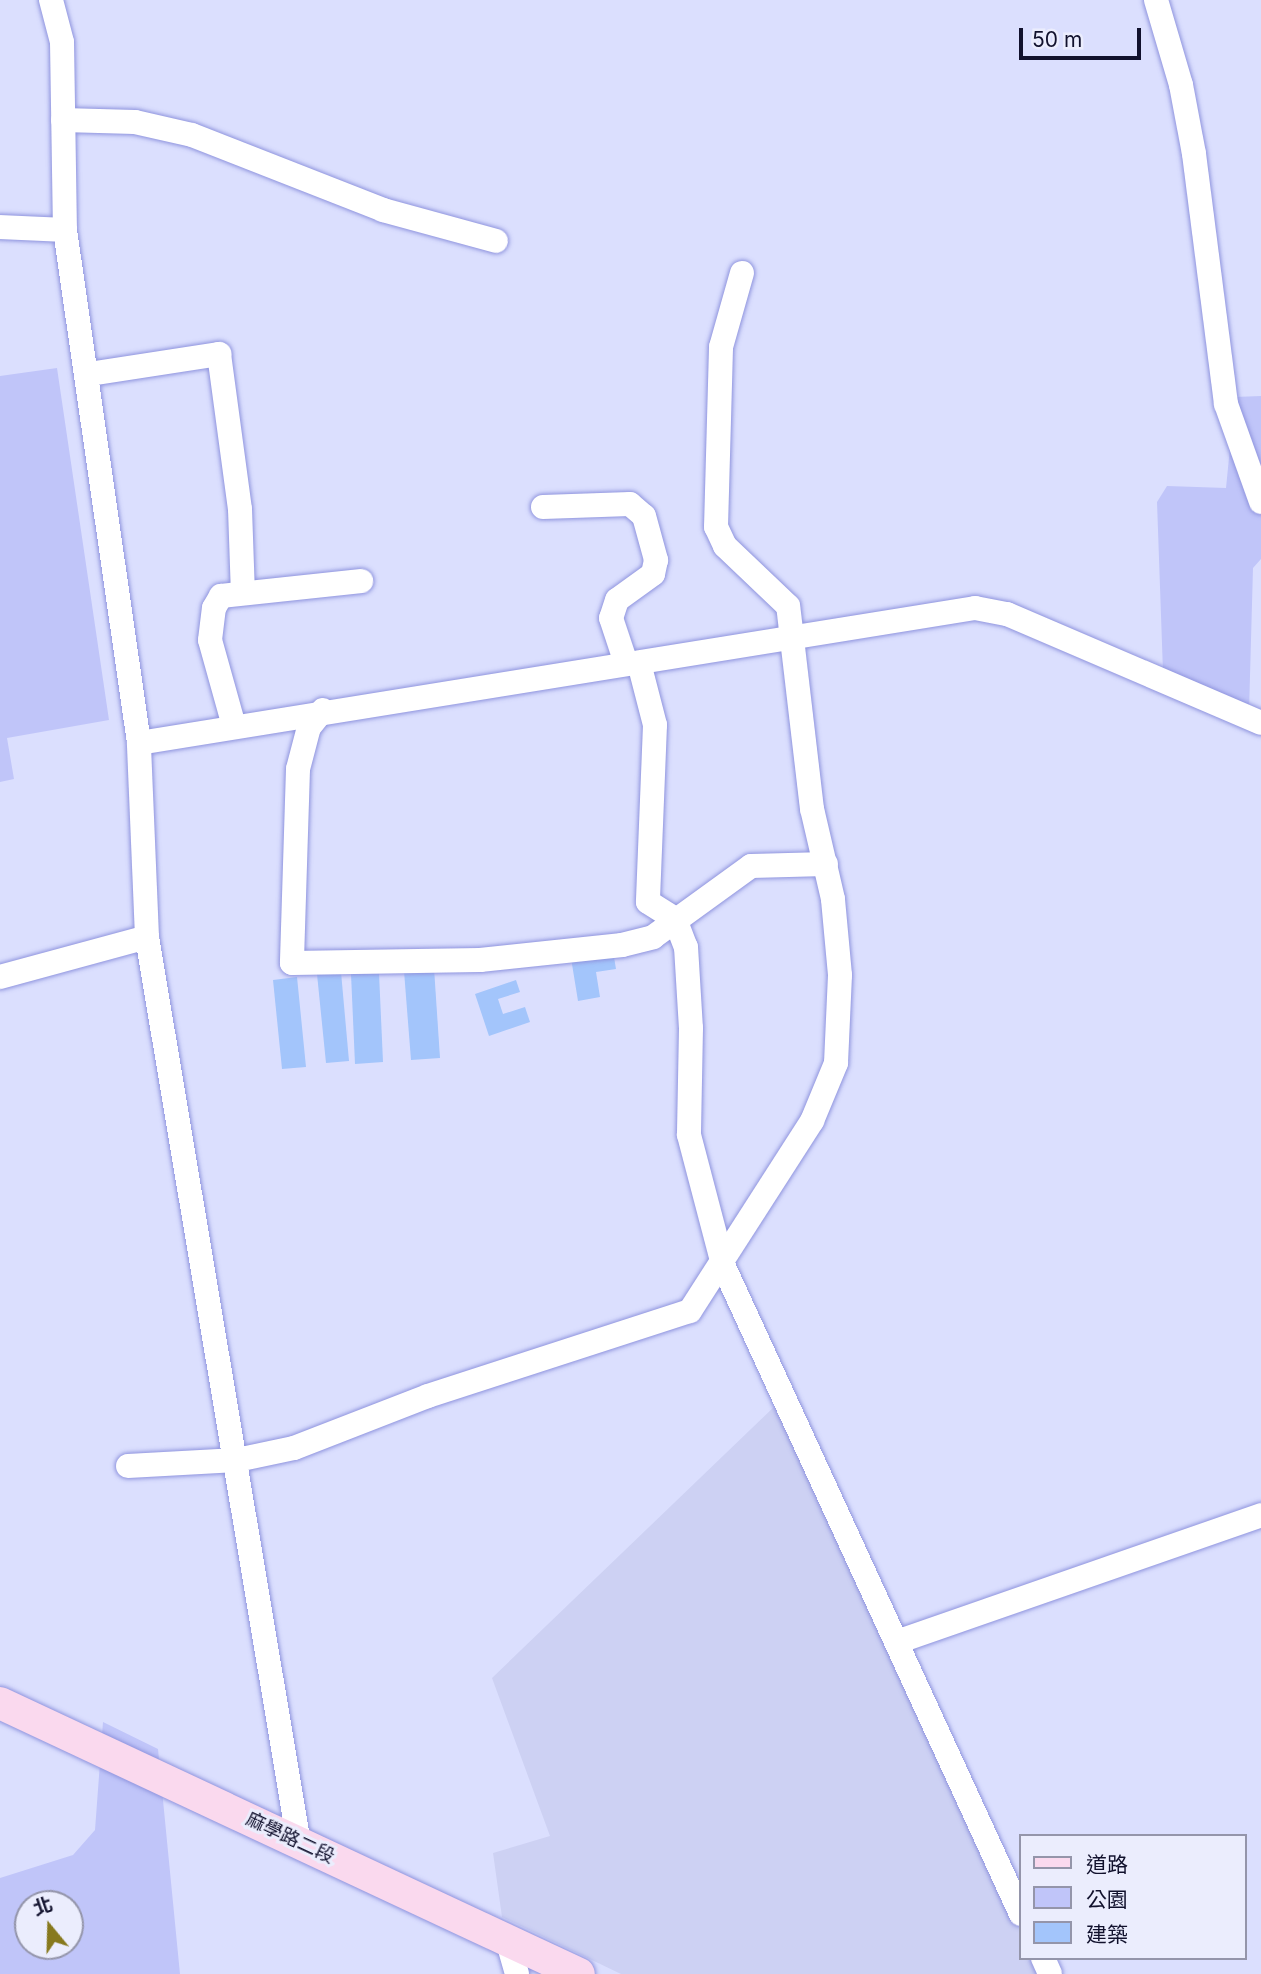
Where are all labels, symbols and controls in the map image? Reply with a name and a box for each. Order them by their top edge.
scale bar [1023,14,1146,58]
text: 50 m [1032,27,1082,52]
street label: 麻學路二段 [242,1808,338,1868]
legend [1020,1834,1247,1960]
text: 道路 [1086,1852,1128,1877]
text: 公園 [1086,1887,1128,1912]
north arrow [14,1890,84,1960]
text: 北 [30,1893,55,1921]
text: 建築 [1086,1922,1128,1947]

